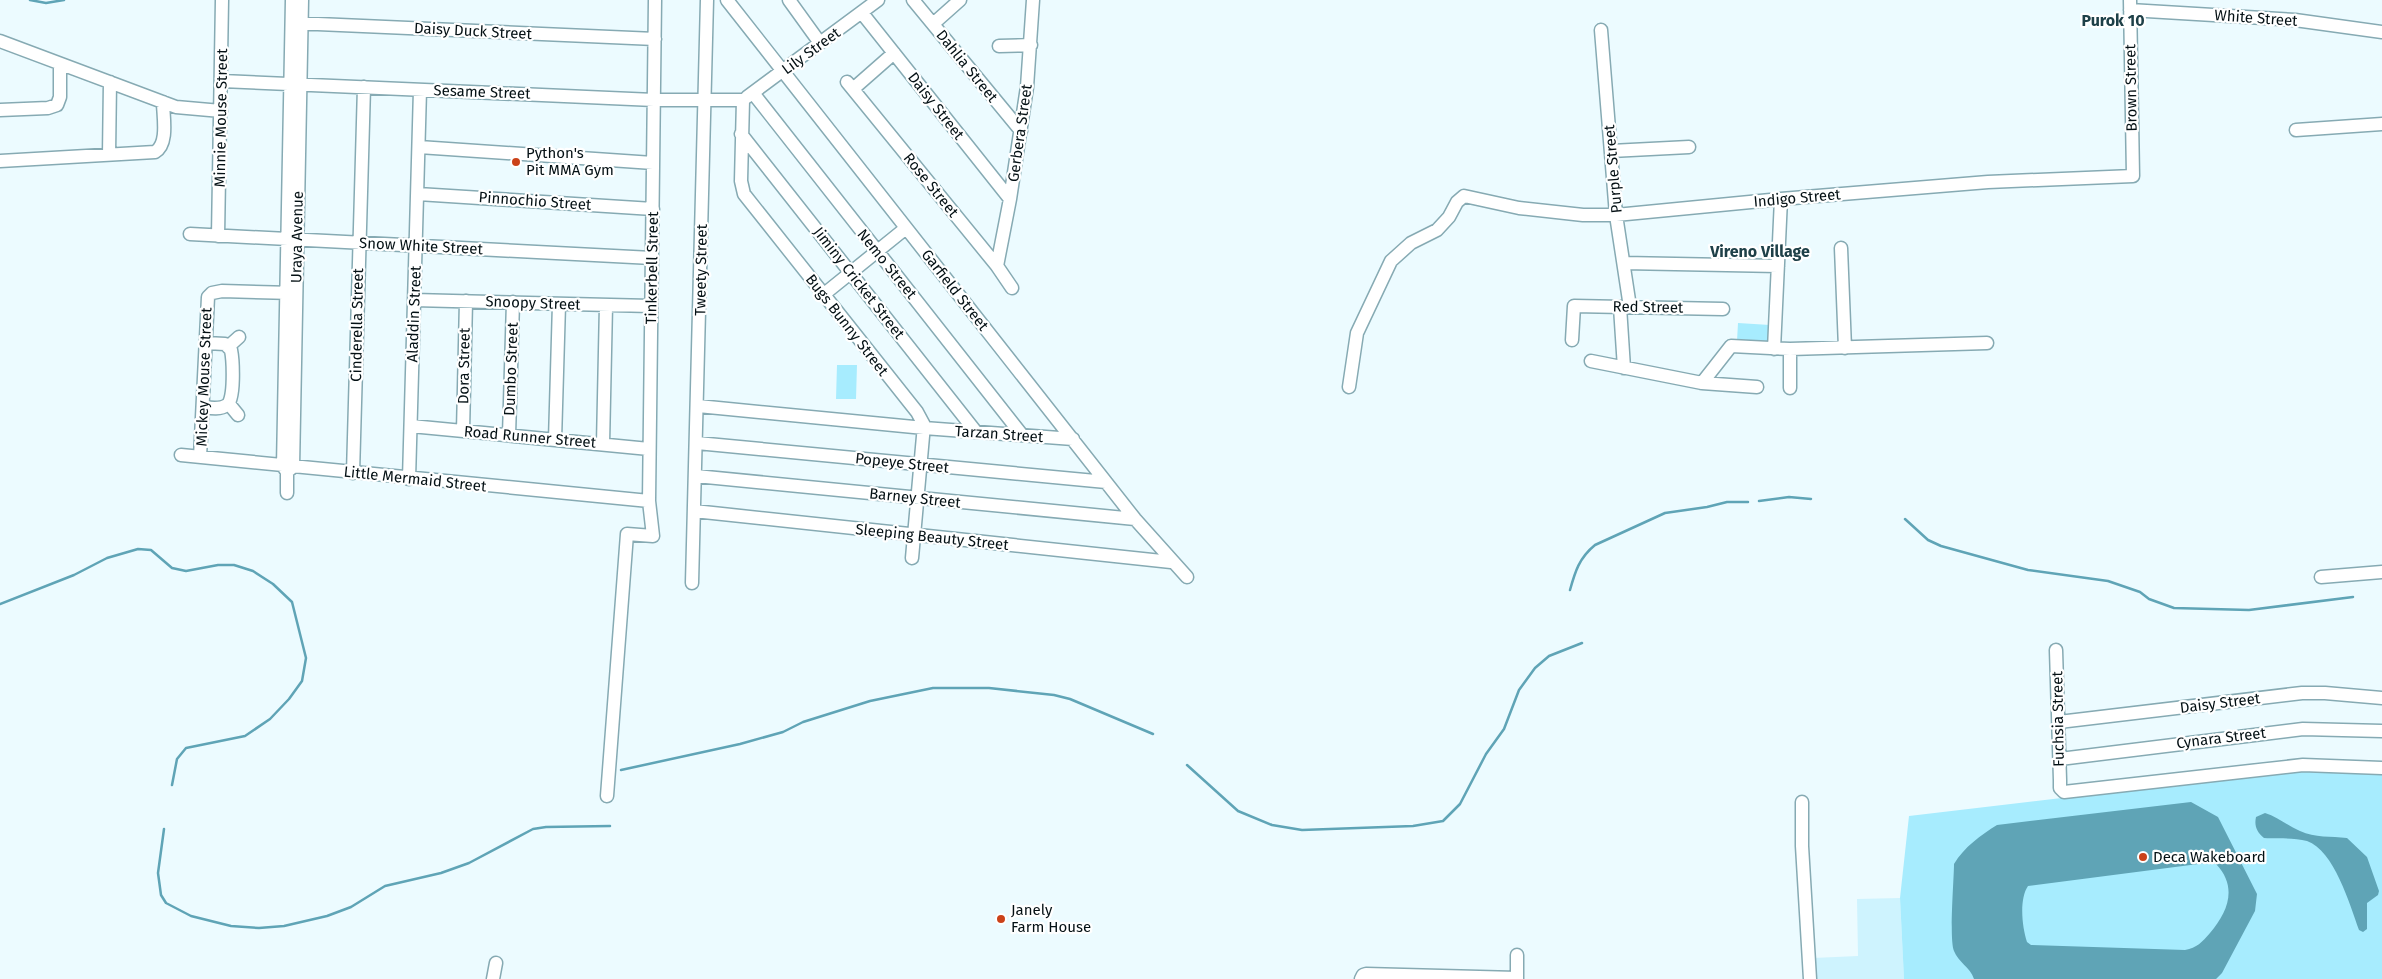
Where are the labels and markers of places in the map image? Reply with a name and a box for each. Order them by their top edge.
place label: Python's Pit MMA Gym [526,144,614,179]
marker: Python's Pit MMA Gym [510,156,522,168]
place label: Deca Wakeboard [2153,848,2266,866]
marker: Deca Wakeboard [2137,851,2149,863]
place label: Janely Farm House [1011,901,1091,936]
marker: Janely Farm House [995,913,1007,925]

